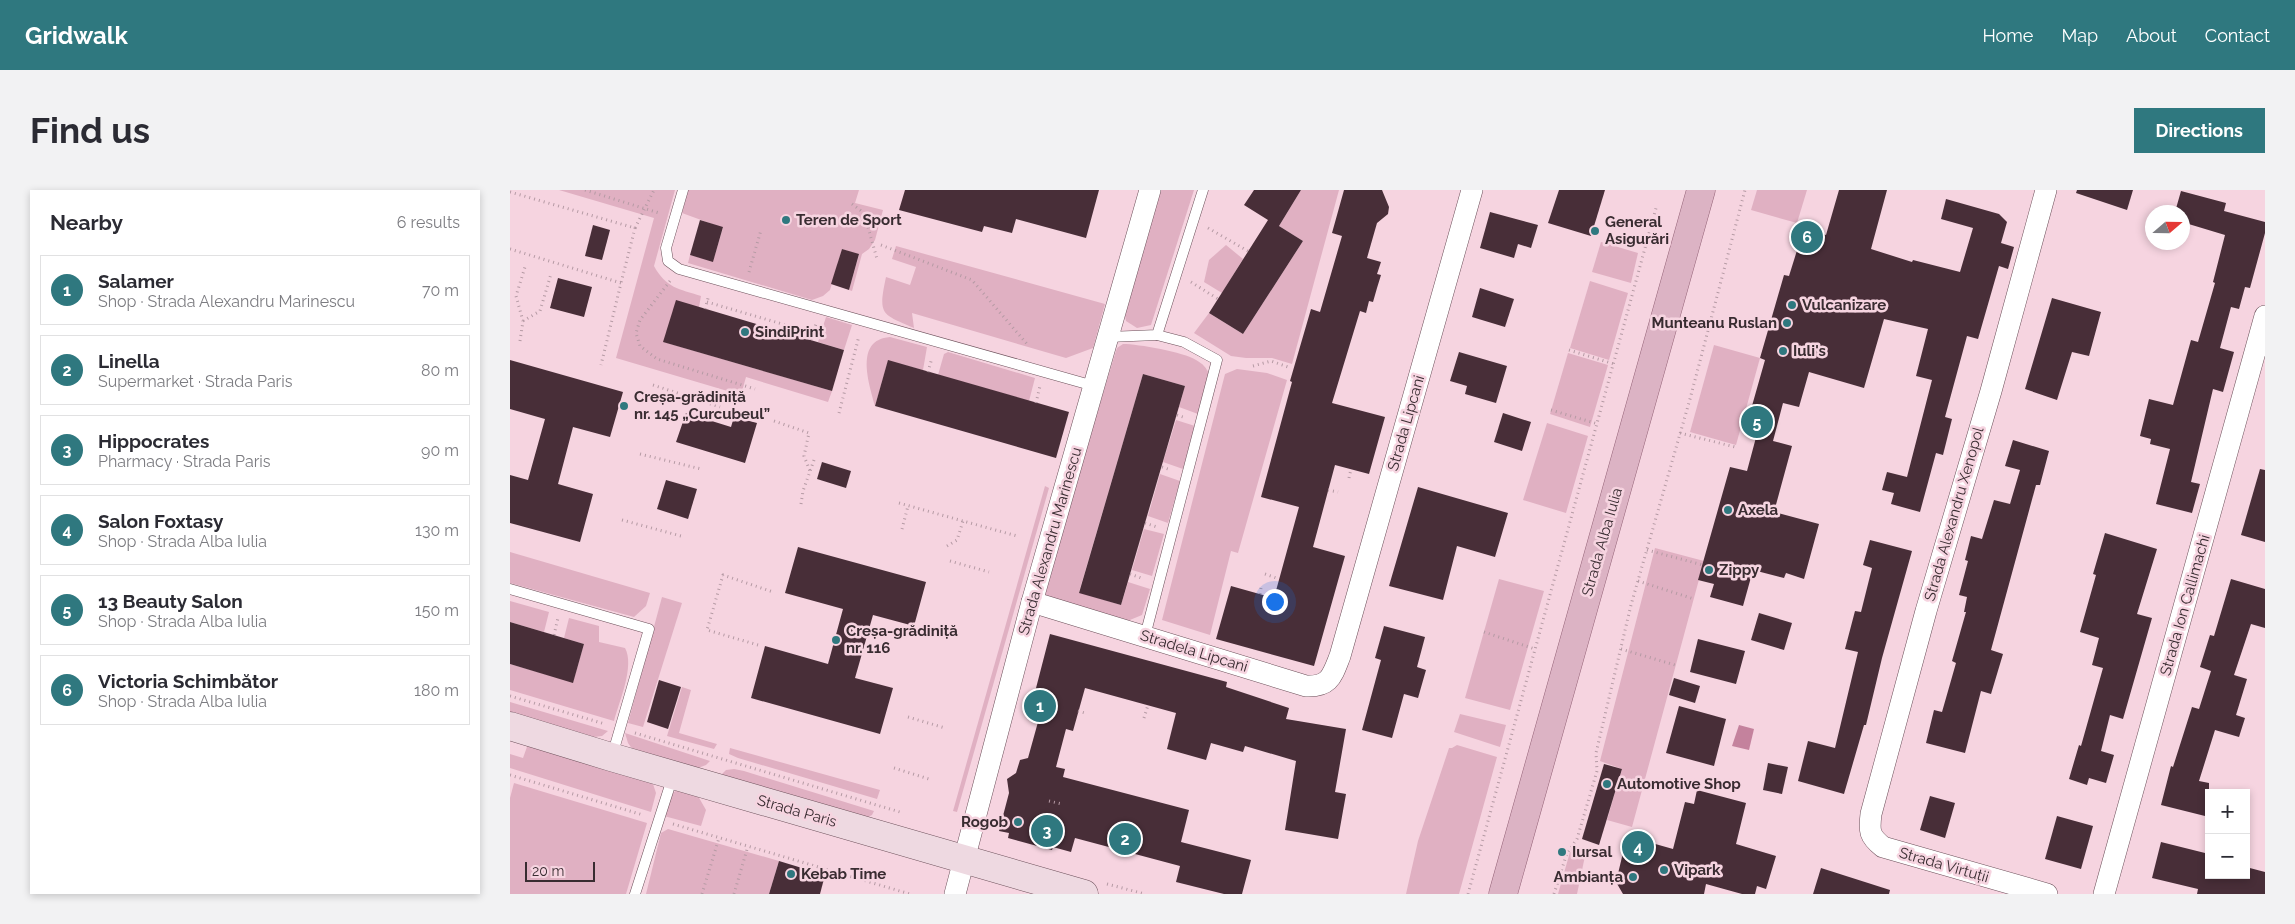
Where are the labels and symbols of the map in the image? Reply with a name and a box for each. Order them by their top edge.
north arrow [2145,205,2190,250]
place label: Teren de Sport [796,211,902,229]
place label: General Asigurări [1605,213,1669,248]
marker: Teren de Sport [780,214,792,226]
pin: 6 [1791,218,1823,256]
marker: General Asigurări [1589,225,1601,237]
place label: Vulcanizare [1802,296,1886,314]
marker: Vulcanizare [1786,299,1798,311]
place label: Munteanu Ruslan [1652,314,1777,332]
marker: Munteanu Ruslan [1781,317,1793,329]
place label: SindiPrint [755,323,825,341]
marker: SindiPrint [739,326,751,338]
place label: Iuli's [1793,342,1826,360]
marker: Iuli's [1777,345,1789,357]
street label: Strada Lipcani [1384,373,1428,473]
place label: Creșa-grădiniță nr. 145 „Curcubeul” [634,388,770,423]
marker: Creșa-grădiniță nr. 145 „Curcubeul” [618,400,630,412]
pin: 5 [1741,403,1773,441]
street label: Strada Alexandru Xenopol [1921,424,1988,603]
street label: Strada Alexandru Marinescu [1015,445,1085,637]
street label: Strada Alba Iulia [1578,486,1626,598]
place label: Axela [1738,501,1778,519]
marker: Axela [1722,504,1734,516]
street label: Strada Ion Callimachi [2156,532,2214,678]
place label: Zippy [1719,561,1760,579]
marker: Zippy [1703,564,1715,576]
your location [1262,589,1288,615]
place label: Creșa-grădiniță nr. 116 [846,622,958,657]
street label: Stradela Lipcani [1138,626,1250,676]
marker: Creșa-grădiniță nr. 116 [830,634,842,646]
pin: 1 [1024,687,1056,725]
place label: Automotive Shop [1617,775,1741,793]
marker: Automotive Shop [1601,778,1613,790]
street label: Strada Paris [755,791,839,831]
pin: 3 [1031,812,1063,850]
place label: Rogob [961,813,1008,831]
marker: Rogob [1012,816,1024,828]
pin: 2 [1109,820,1141,858]
pin: 4 [1622,828,1654,866]
place label: Iursal [1572,843,1612,861]
street label: Strada Virtuții [1897,844,1991,886]
marker: Iursal [1556,846,1568,858]
scale bar [525,859,595,882]
place label: Vipark [1674,861,1721,879]
marker: Vipark [1658,864,1670,876]
place label: Kebab Time [801,865,886,883]
marker: Kebab Time [785,868,797,880]
place label: Ambianța [1554,868,1623,886]
marker: Ambianța [1627,871,1639,883]

